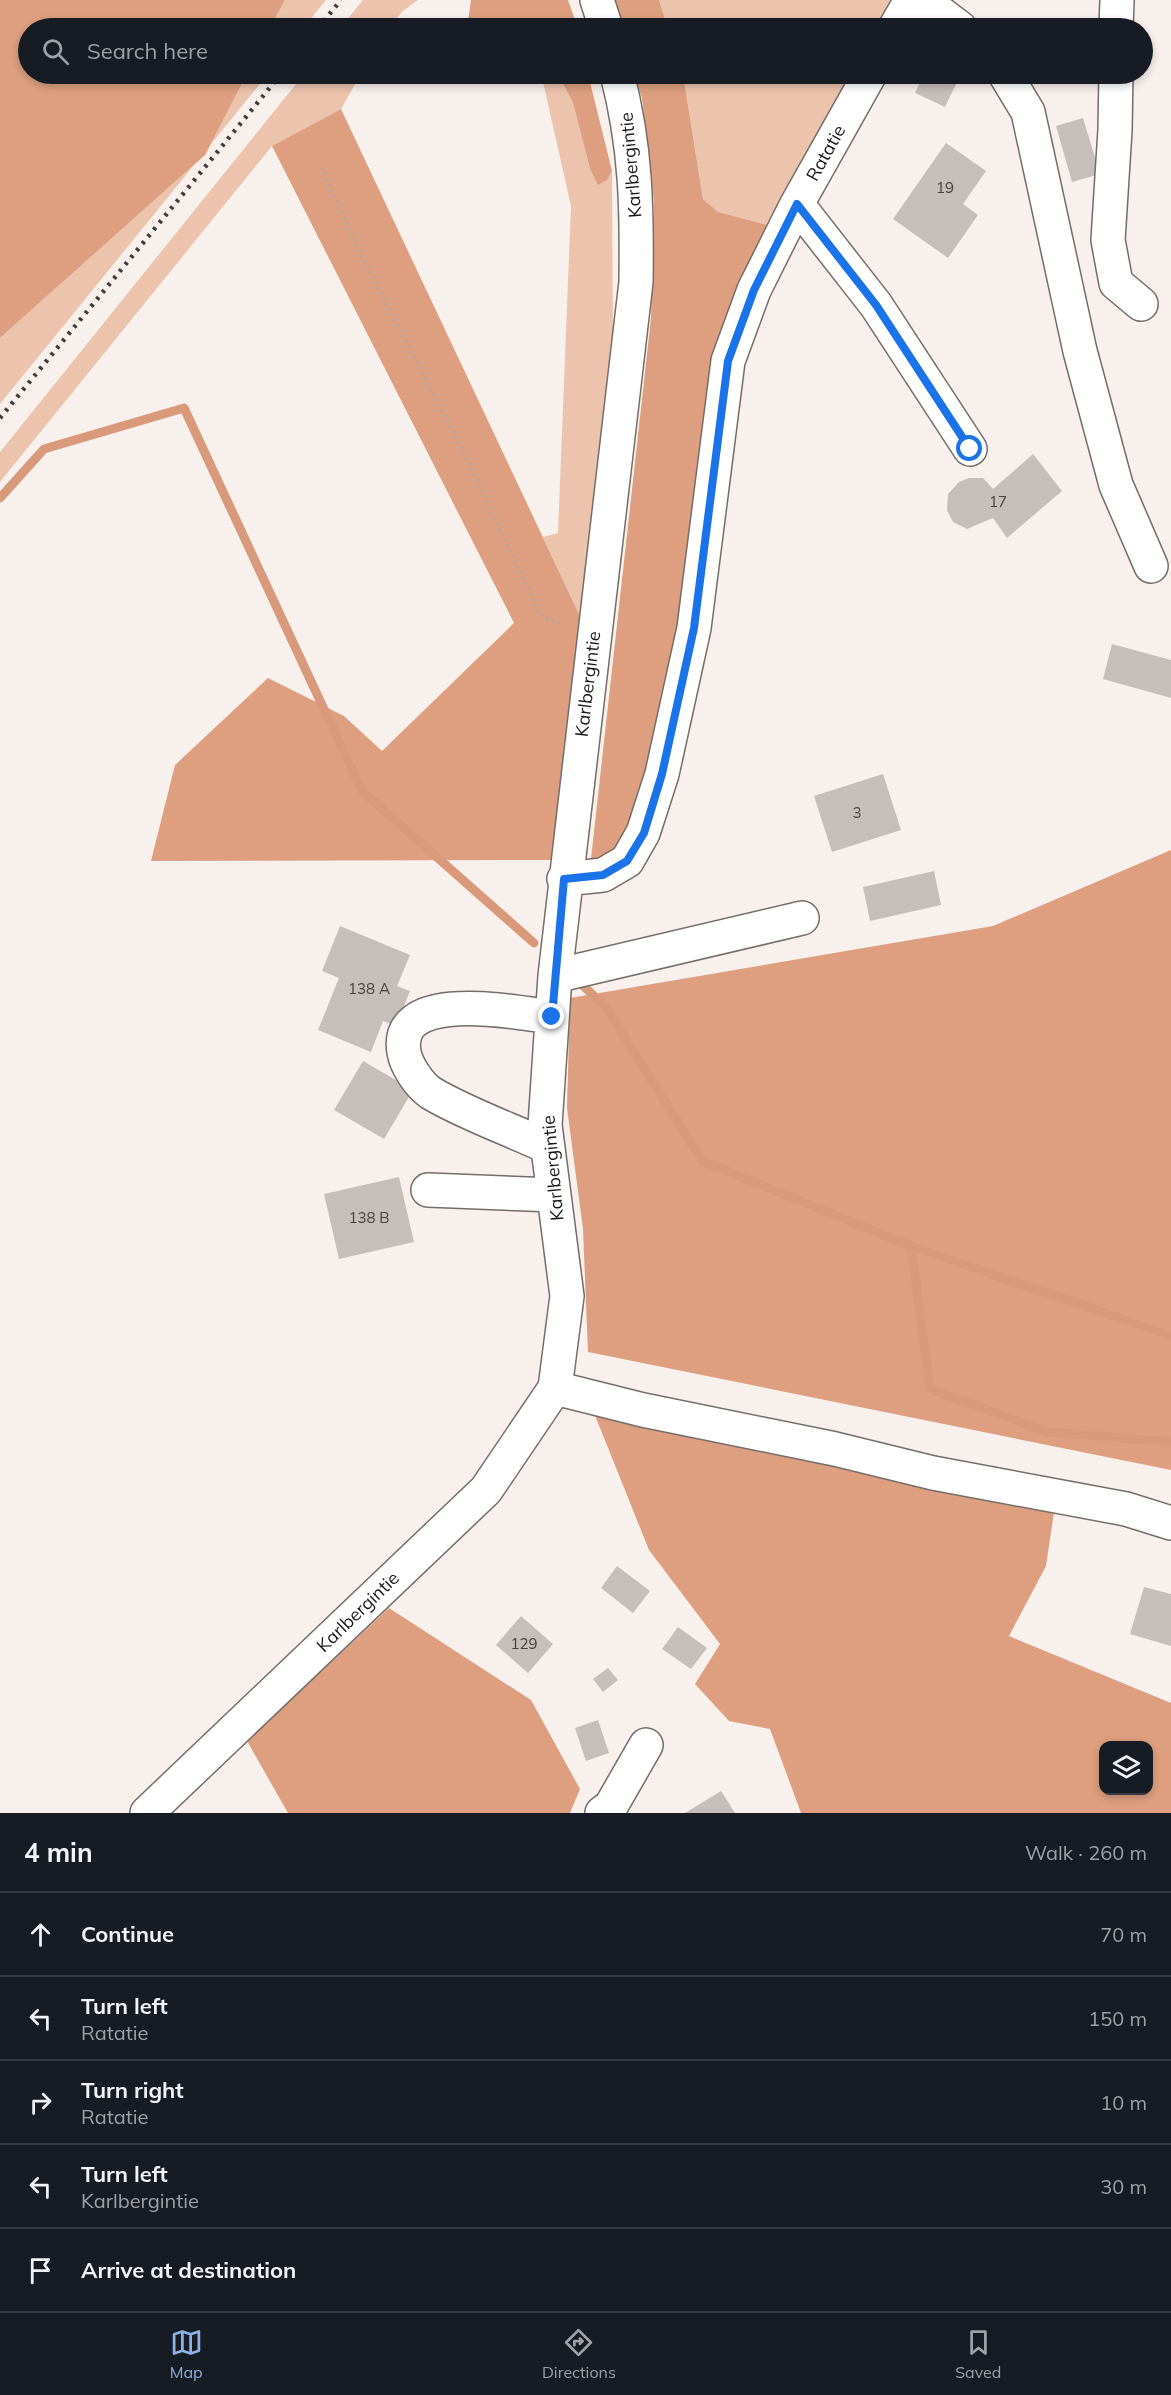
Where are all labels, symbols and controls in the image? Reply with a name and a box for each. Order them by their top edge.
search box [18,18,1153,84]
icon: search [39,35,72,68]
text: Search here [87,37,208,65]
street label: Karlbergintie [614,111,647,219]
street label: Ratatie [801,121,850,185]
house number: 19 [936,178,954,197]
route start [956,435,982,461]
house number: 17 [989,492,1007,511]
street label: Karlbergintie [570,630,605,738]
house number: 3 [852,803,862,822]
house number: 138 A [348,979,390,998]
route end [538,1003,564,1029]
street label: Karlbergintie [536,1114,569,1222]
house number: 138 B [348,1208,390,1227]
street label: Karlbergintie [311,1567,404,1657]
house number: 129 [510,1634,538,1653]
map controls [1099,1741,1153,1795]
button: layers [1099,1741,1153,1795]
text: 4 min [24,1836,93,1869]
text: Walk · 260 m [1025,1840,1147,1865]
icon: ahead [24,1918,57,1951]
text: Continue [81,1920,174,1948]
text: 70 m [1100,1922,1147,1947]
text: Turn left [81,1992,168,2020]
icon: left [24,2002,57,2035]
text: 150 m [1088,2006,1147,2031]
text: Ratatie [81,2020,148,2045]
text: Turn right [81,2076,184,2104]
icon: right [24,2086,57,2119]
text: 10 m [1100,2090,1147,2115]
text: Ratatie [81,2104,148,2129]
text: Turn left [81,2160,168,2188]
icon: left [24,2170,57,2203]
text: 30 m [1100,2174,1147,2199]
text: Karlbergintie [81,2188,199,2213]
icon: arrive [24,2254,57,2287]
text: Arrive at destination [81,2256,296,2284]
tab: Map [170,2326,203,2382]
tab: Directions [542,2326,616,2382]
tab: Saved [955,2326,1001,2382]

